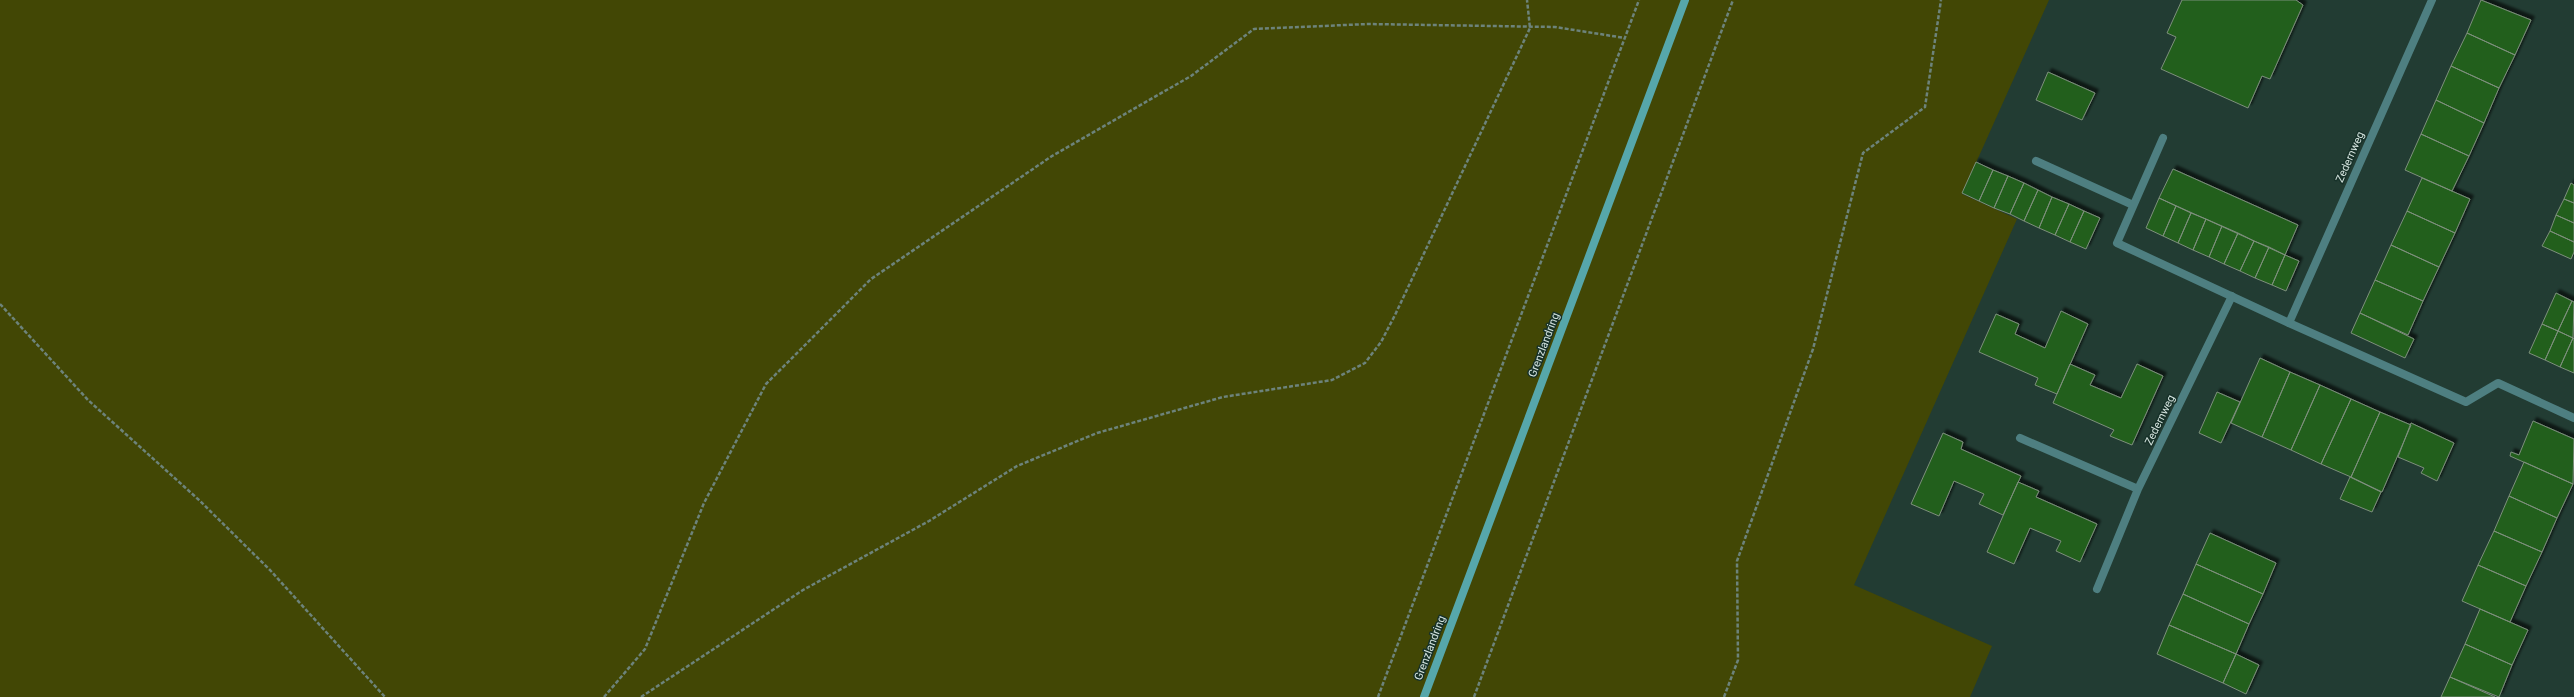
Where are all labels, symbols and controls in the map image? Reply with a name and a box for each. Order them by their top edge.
street label: Zedernweg [2333,129,2367,185]
street label: Grenzlandring [1526,311,1562,379]
street label: Zedernweg [2142,393,2178,447]
street label: Grenzlandring [1412,614,1448,682]

